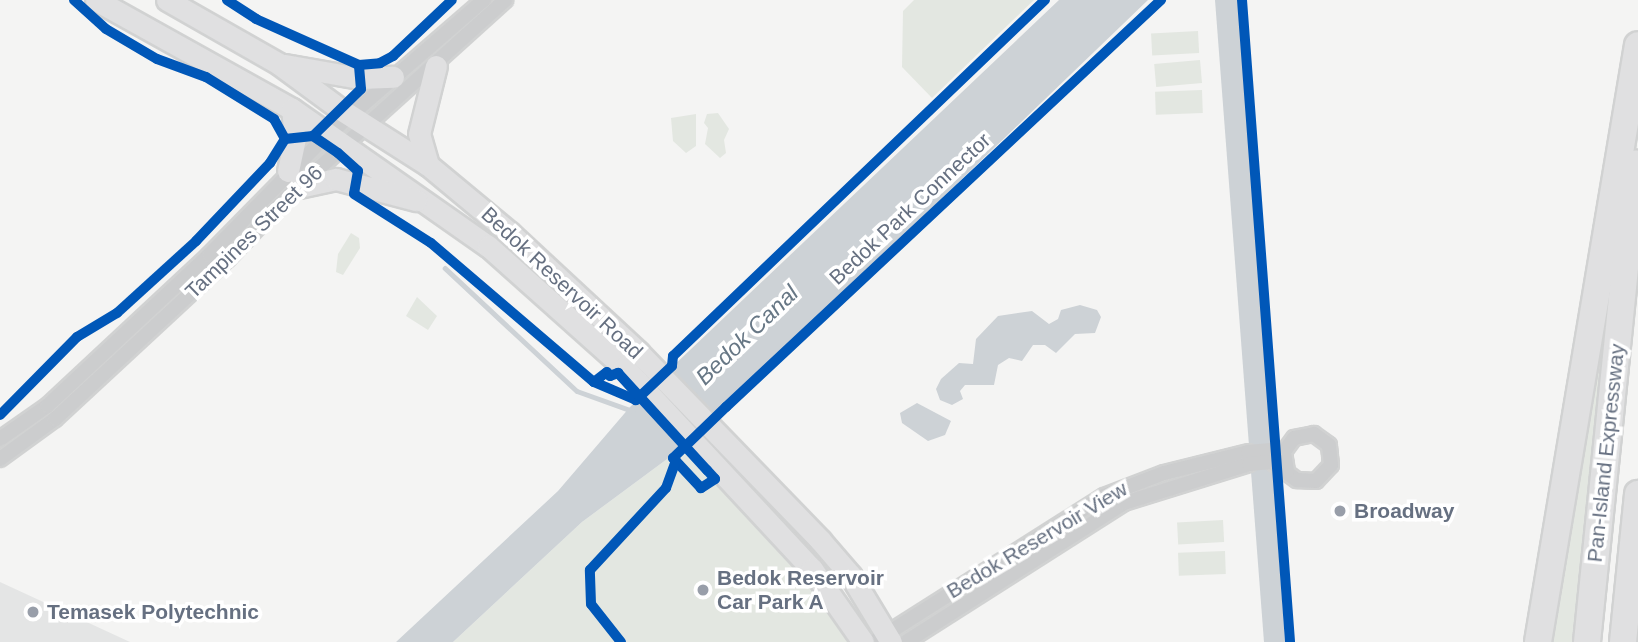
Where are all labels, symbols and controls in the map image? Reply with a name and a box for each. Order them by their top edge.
street label: Bedok Park Connector [824,128,996,290]
street label: Tampines Street 96 [180,160,328,304]
street label: Bedok Reservoir Road [476,202,648,364]
water label: Bedok Canal [690,279,804,391]
street label: Pan-Island Expressway [1582,343,1630,563]
street label: Bedok Reservoir View [942,476,1132,604]
place label: Broadway [1354,498,1454,524]
marker: Broadway [1332,503,1348,519]
place label: Bedok Reservoir Car Park A [717,565,884,615]
marker: Bedok Reservoir Car Park A [695,582,711,598]
place label: Temasek Polytechnic [47,599,259,625]
marker: Temasek Polytechnic [25,604,41,620]

